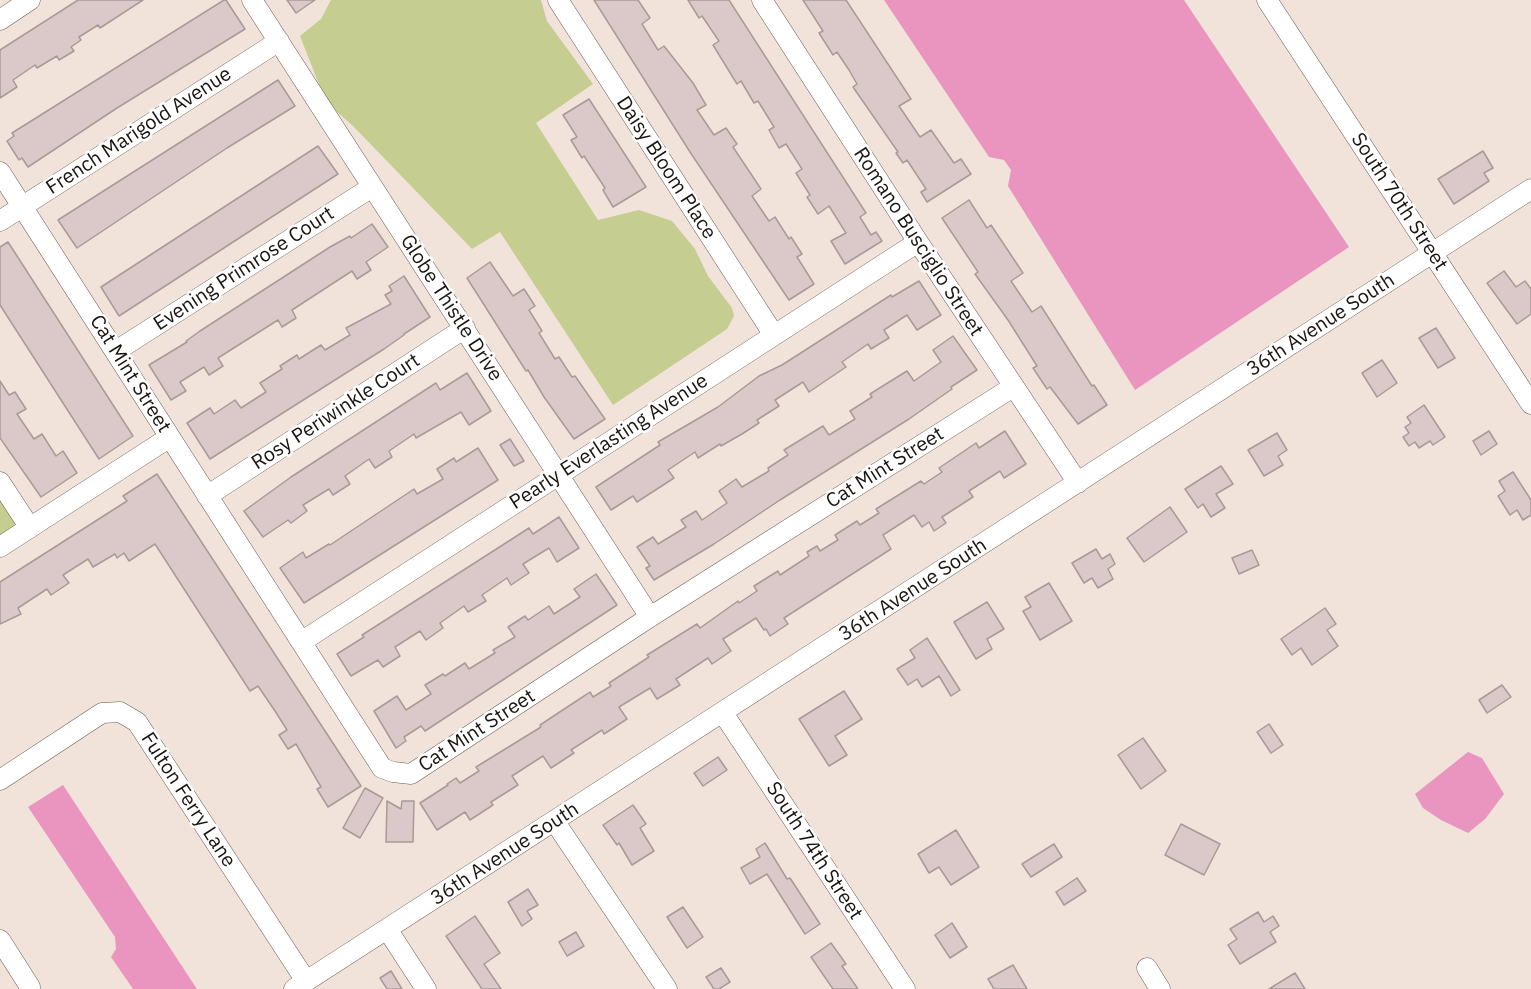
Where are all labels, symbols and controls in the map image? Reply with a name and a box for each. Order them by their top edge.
street label: French Marigold Avenue [42,62,236,200]
street label: Daisy Bloom Place [611,92,721,244]
street label: South 70th Street [1346,129,1452,275]
street label: Romano Busciglio Street [848,143,988,341]
street label: Evening Primrose Court [149,202,339,336]
street label: Globe Thistle Drive [395,230,507,386]
street label: 36th Avenue South [1243,268,1399,382]
street label: Cat Mint Street [84,311,176,437]
street label: Rosy Periwinkle Court [247,349,425,475]
street label: Pearly Everlasting Avenue [505,369,713,515]
street label: Cat Mint Street [822,422,948,514]
street label: 36th Avenue South [835,533,991,647]
street label: Cat Mint Street [414,684,540,778]
street label: Fulton Ferry Lane [135,728,241,872]
street label: South 74th Street [761,778,867,924]
street label: 36th Avenue South [427,797,583,911]

